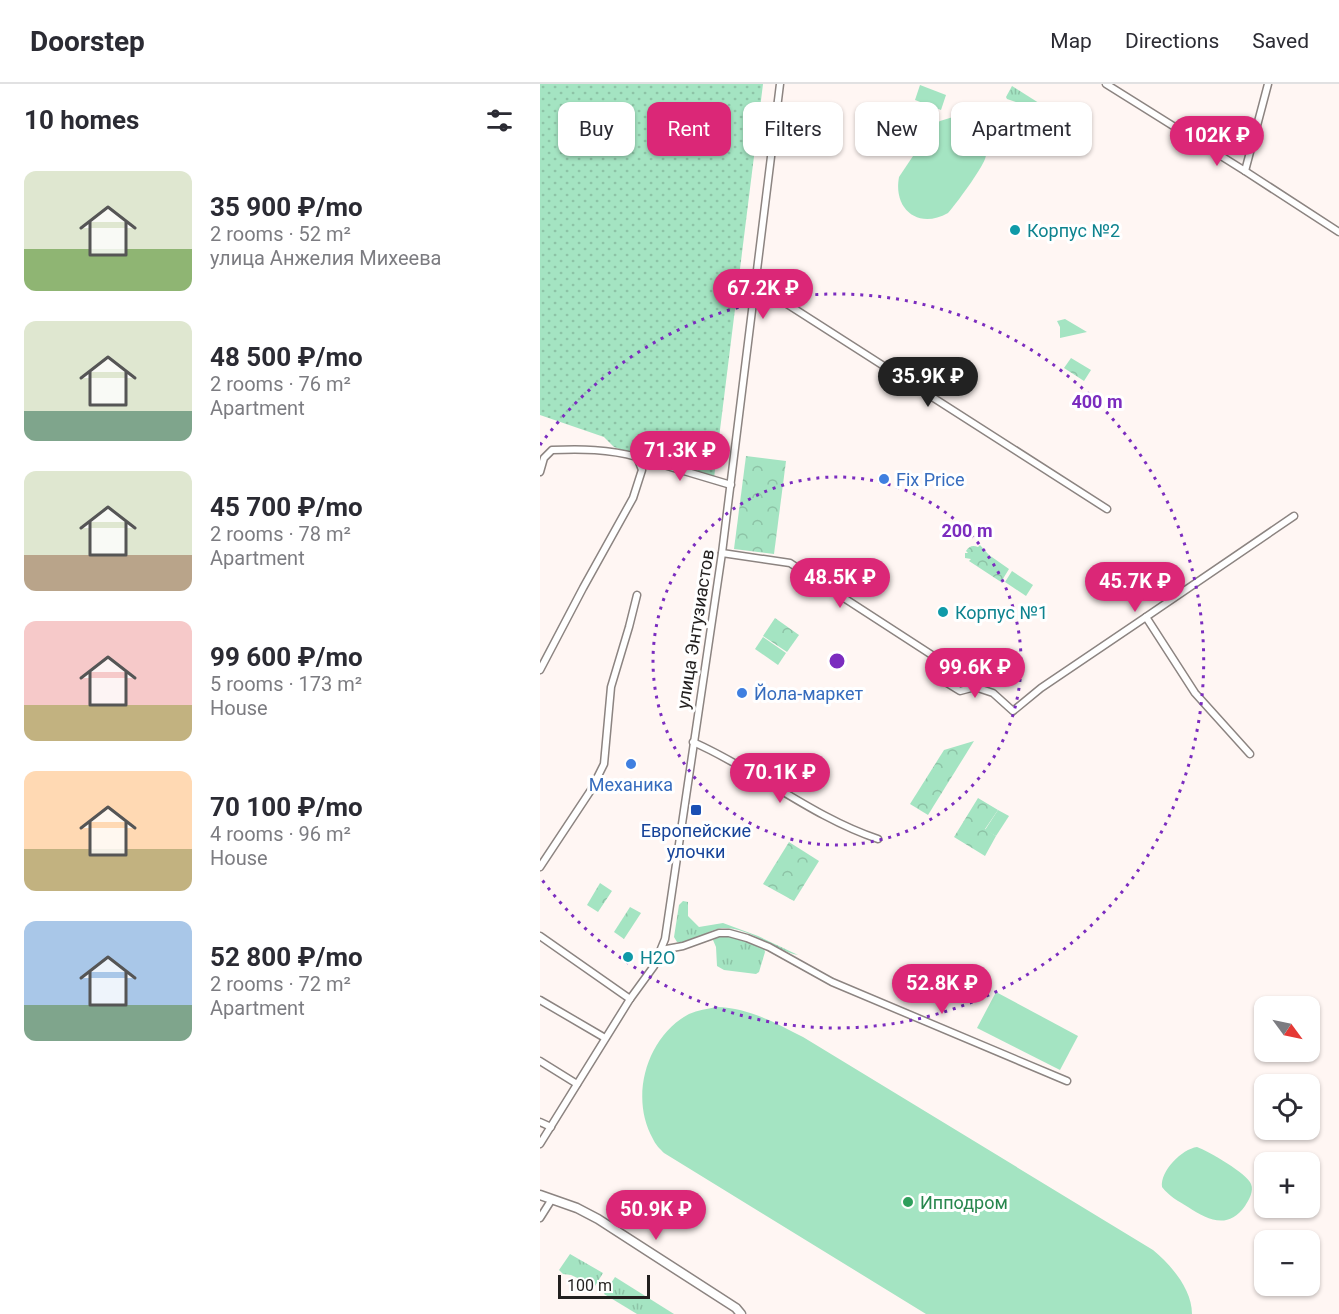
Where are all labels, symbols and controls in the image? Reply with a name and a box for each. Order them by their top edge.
text: Doorstep [30,25,145,58]
text: Map [1050,29,1092,53]
text: Directions [1125,29,1219,53]
text: Saved [1252,29,1309,53]
chip: Buy [558,102,635,156]
chip: Rent [647,102,731,156]
chip: Filters [743,102,843,156]
chip: New [855,102,939,156]
chip: Apartment [951,102,1092,156]
icon: filters [483,104,516,137]
text: 10 homes [24,105,139,135]
pin: 102K ₽ [1168,116,1266,167]
text: 102K ₽ [1184,123,1250,147]
text: 35 900 ₽/mo [210,192,363,222]
icon: home [72,195,144,267]
place label: Корпус №2 [1027,220,1120,241]
text: 2 rooms · 52 m² [210,222,351,246]
marker: Корпус №2 [1008,223,1022,237]
text: улица Анжелия Михеева [210,246,441,270]
pin: 67.2K ₽ [708,269,818,320]
text: 67.2K ₽ [727,276,799,300]
text: 48 500 ₽/mo [210,342,363,372]
icon: home [72,345,144,417]
pin: 35.9K ₽ [873,357,983,408]
text: 35.9K ₽ [892,364,964,388]
text: 2 rooms · 76 m² [210,372,351,396]
text: 400 m [1071,391,1123,412]
text: Apartment [210,396,305,420]
pin: 71.3K ₽ [625,431,735,482]
text: 71.3K ₽ [644,438,716,462]
place label: Fix Price [896,469,965,490]
marker: Fix Price [877,472,891,486]
text: 45 700 ₽/mo [210,492,363,522]
icon: home [72,495,144,567]
text: 200 m [941,520,993,541]
text: 2 rooms · 78 m² [210,522,351,546]
text: Apartment [210,546,305,570]
street label: улица Энтузиастов [672,548,718,710]
pin: 48.5K ₽ [785,558,895,609]
pin: 45.7K ₽ [1080,562,1190,613]
text: 48.5K ₽ [804,565,876,589]
text: 45.7K ₽ [1099,569,1171,593]
place label: Корпус №1 [955,602,1048,623]
marker: Корпус №1 [936,605,950,619]
text: 99 600 ₽/mo [210,642,363,672]
icon: home [72,645,144,717]
pin: 99.6K ₽ [920,648,1030,699]
centre of rings [827,651,847,671]
text: 99.6K ₽ [939,655,1011,679]
text: 5 rooms · 173 m² [210,672,362,696]
place label: Йола-маркет [754,683,863,704]
marker: Йола-маркет [735,686,749,700]
text: House [210,696,268,720]
pin: 70.1K ₽ [725,753,835,804]
marker: Механика [624,757,638,771]
text: 70.1K ₽ [744,760,816,784]
place label: Механика [589,774,673,795]
text: 70 100 ₽/mo [210,792,363,822]
icon: home [72,795,144,867]
marker: Европейские улочки [689,803,703,817]
place label: Европейские улочки [641,820,751,862]
text: 4 rooms · 96 m² [210,822,351,846]
text: House [210,846,268,870]
text: 52 800 ₽/mo [210,942,363,972]
icon: home [72,945,144,1017]
place label: H2O [640,947,675,968]
marker: H2O [621,950,635,964]
pin: 52.8K ₽ [887,964,997,1015]
text: 52.8K ₽ [906,971,978,995]
text: 2 rooms · 72 m² [210,972,351,996]
text: Apartment [210,996,305,1020]
north arrow [1254,996,1320,1062]
map controls [1254,996,1320,1296]
button: locate [1254,1074,1320,1140]
button: + [1254,1152,1320,1218]
pin: 50.9K ₽ [601,1190,711,1241]
place label: Ипподром [920,1192,1008,1213]
marker: Ипподром [901,1195,915,1209]
text: 50.9K ₽ [620,1197,692,1221]
button: − [1254,1230,1320,1296]
scale bar [558,1272,650,1300]
text: 100 m [567,1276,612,1295]

